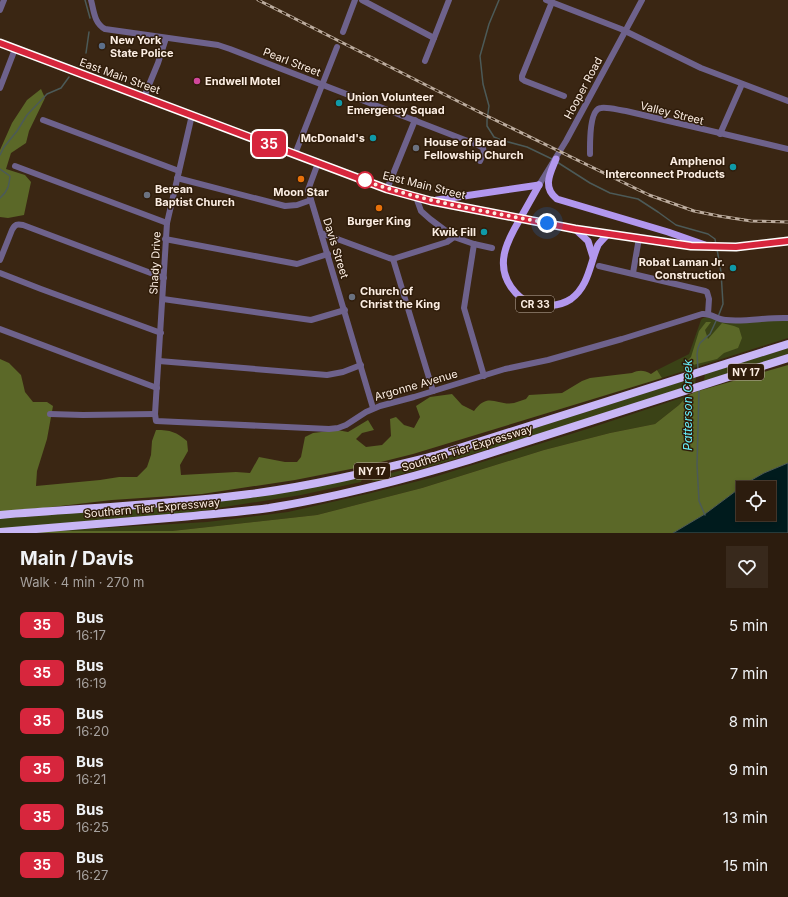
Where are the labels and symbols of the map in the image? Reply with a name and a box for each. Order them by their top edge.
place label: New York State Police [110,33,174,60]
marker: New York State Police [97,41,107,51]
street label: Pearl Street [261,45,323,80]
street label: East Main Street [78,55,163,97]
street label: Hooper Road [561,55,605,121]
place label: Endwell Motel [205,74,280,88]
marker: Endwell Motel [192,76,202,86]
place label: Union Volunteer Emergency Squad [347,90,445,117]
marker: Union Volunteer Emergency Squad [334,98,344,108]
street label: Valley Street [639,98,706,128]
line badge: 35 [251,131,287,157]
place label: McDonald's [301,131,365,145]
marker: McDonald's [368,133,378,143]
place label: House of Bread Fellowship Church [424,135,524,162]
marker: House of Bread Fellowship Church [411,143,421,153]
place label: Amphenol Interconnect Products [605,154,725,181]
marker: Amphenol Interconnect Products [728,162,738,172]
street label: East Main Street [381,168,467,202]
unlabelled marker [356,171,374,189]
marker: Moon Star [296,174,306,184]
place label: Berean Baptist Church [155,182,235,209]
place label: Moon Star [273,185,329,199]
marker: Berean Baptist Church [142,190,152,200]
marker: Burger King [374,203,384,213]
your location [537,213,557,233]
place label: Burger King [347,214,411,228]
street label: Davis Street [320,216,352,280]
place label: Kwik Fill [432,225,476,239]
marker: Kwik Fill [479,227,489,237]
street label: Shady Drive [146,231,164,295]
place label: Robat Laman Jr. Construction [639,255,725,282]
marker: Robat Laman Jr. Construction [728,263,738,273]
place label: Church of Christ the King [360,284,440,311]
marker: Church of Christ the King [347,292,357,302]
road number: CR 33 [516,296,554,312]
water label: Patterson Creek [680,359,695,451]
road number: NY 17 [728,364,764,380]
street label: Argonne Avenue [373,366,459,404]
street label: Southern Tier Expressway [400,421,534,475]
road number: NY 17 [354,463,390,479]
street label: Southern Tier Expressway [83,495,221,521]

